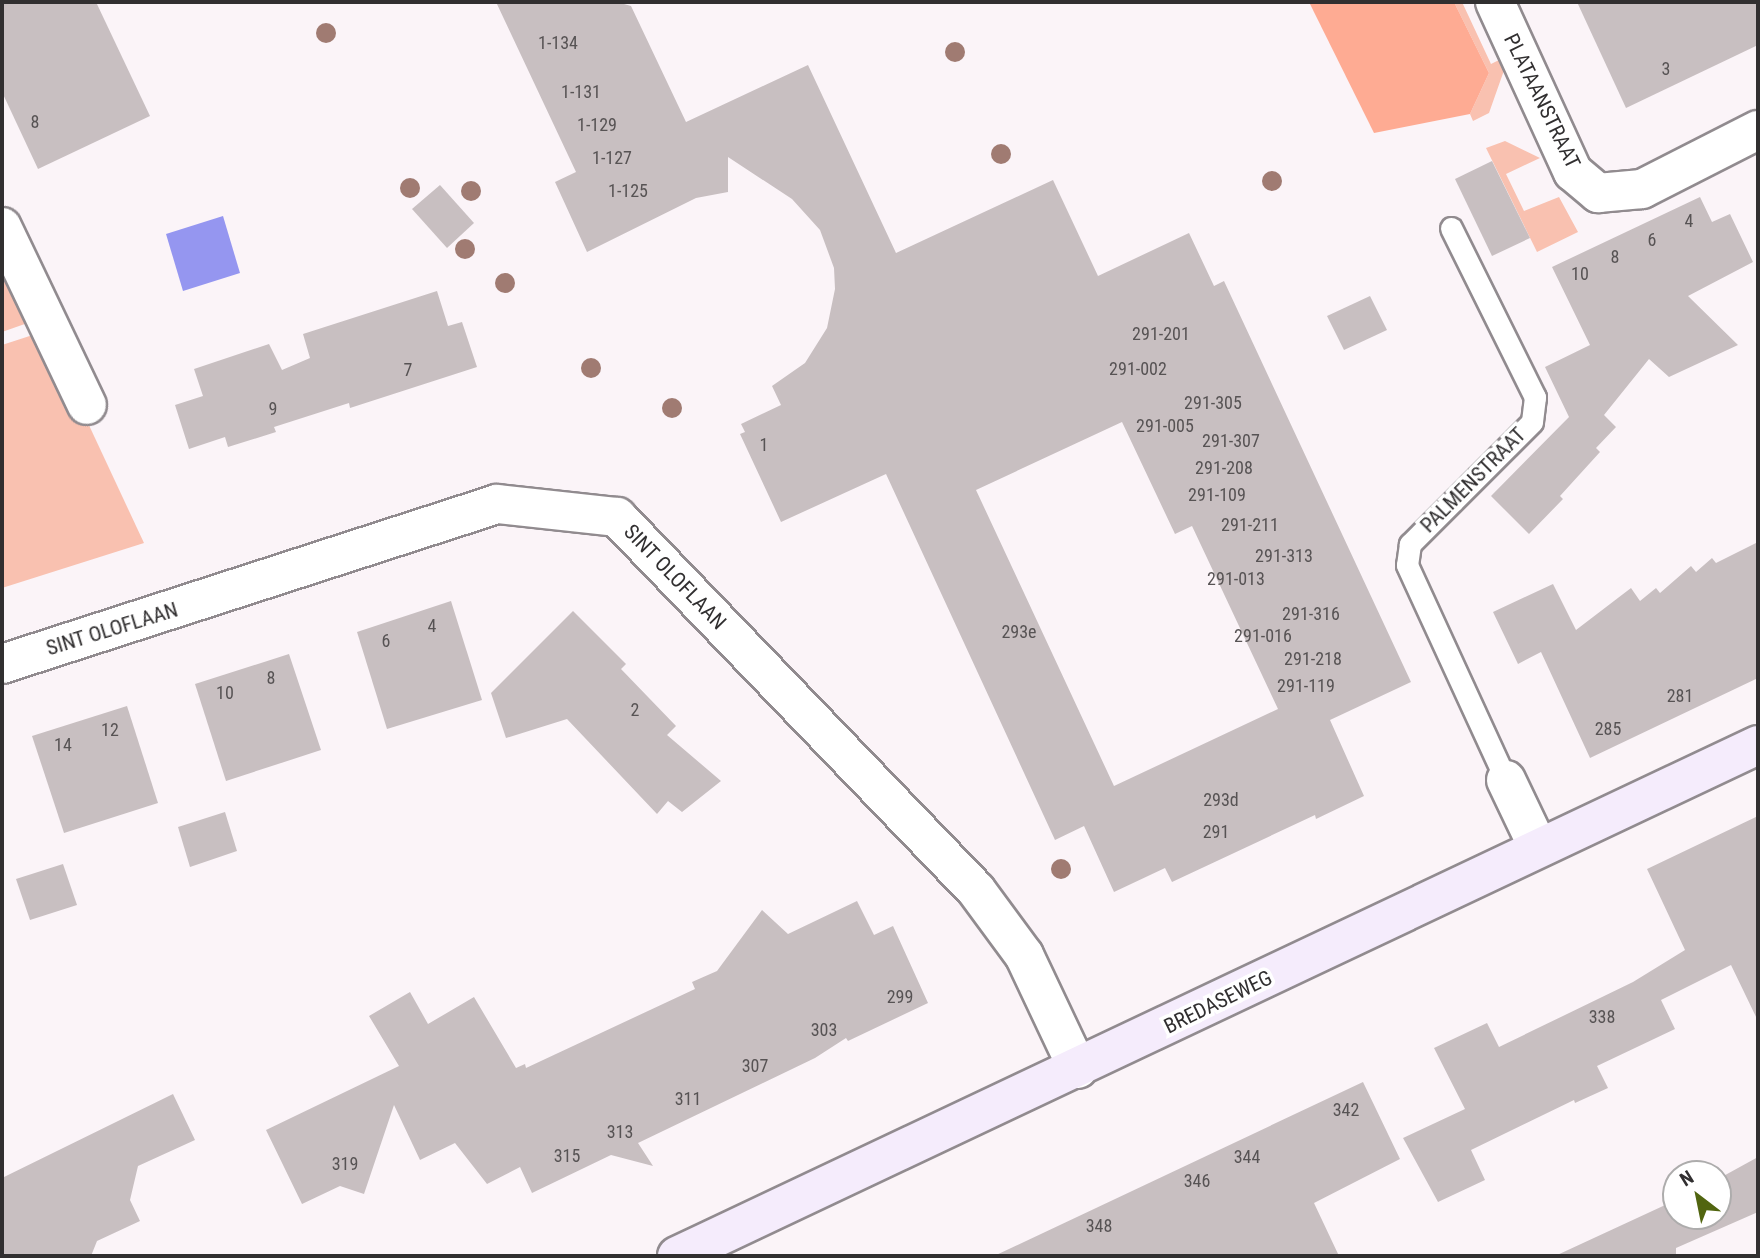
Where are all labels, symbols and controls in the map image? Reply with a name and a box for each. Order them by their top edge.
street label: PLATAANSTRAAT [1499,30,1585,172]
house number: 1-134 [538,32,578,54]
house number: 3 [1662,58,1670,80]
house number: 1-131 [561,81,601,103]
house number: 8 [31,111,39,133]
house number: 1-129 [577,114,617,136]
house number: 1-127 [592,147,632,169]
house number: 1-125 [608,180,648,202]
house number: 4 [1685,210,1693,232]
house number: 6 [1648,229,1656,251]
house number: 8 [1611,246,1619,268]
house number: 10 [1571,263,1589,285]
house number: 291-201 [1132,323,1190,345]
house number: 291-002 [1109,358,1167,380]
house number: 7 [404,359,412,381]
house number: 291-305 [1184,392,1242,414]
house number: 9 [269,398,277,420]
house number: 291-005 [1136,415,1194,437]
street label: PALMENSTRAAT [1415,422,1531,538]
house number: 291-307 [1202,430,1260,452]
house number: 1 [760,434,768,456]
house number: 291-208 [1195,457,1253,479]
house number: 291-109 [1188,484,1246,506]
house number: 291-211 [1221,514,1279,536]
street label: SINT OLOFLAAN [618,519,732,635]
house number: 291-313 [1255,545,1313,567]
house number: 291-013 [1207,568,1265,590]
street label: SINT OLOFLAAN [43,597,181,661]
house number: 291-316 [1282,603,1340,625]
house number: 4 [428,615,436,637]
house number: 293e [1001,621,1037,643]
house number: 291-016 [1234,625,1292,647]
house number: 6 [382,630,390,652]
house number: 291-218 [1284,648,1342,670]
house number: 8 [267,667,275,689]
house number: 291-119 [1277,675,1335,697]
house number: 10 [216,682,234,704]
house number: 281 [1667,685,1693,707]
house number: 2 [631,699,639,721]
house number: 285 [1595,718,1621,740]
house number: 12 [101,719,119,741]
house number: 14 [54,734,72,756]
house number: 293d [1203,789,1239,811]
house number: 291 [1203,821,1229,843]
street label: BREDASEWEG [1160,965,1276,1039]
house number: 299 [887,986,913,1008]
house number: 338 [1589,1006,1615,1028]
house number: 303 [811,1019,837,1041]
house number: 307 [742,1055,768,1077]
house number: 311 [675,1088,701,1110]
house number: 342 [1333,1099,1359,1121]
house number: 313 [607,1121,633,1143]
house number: 315 [554,1145,580,1167]
house number: 344 [1234,1146,1260,1168]
house number: 319 [332,1153,358,1175]
north arrow [1662,1160,1732,1230]
text: N [1676,1166,1698,1191]
house number: 346 [1184,1170,1210,1192]
house number: 348 [1086,1215,1112,1237]

